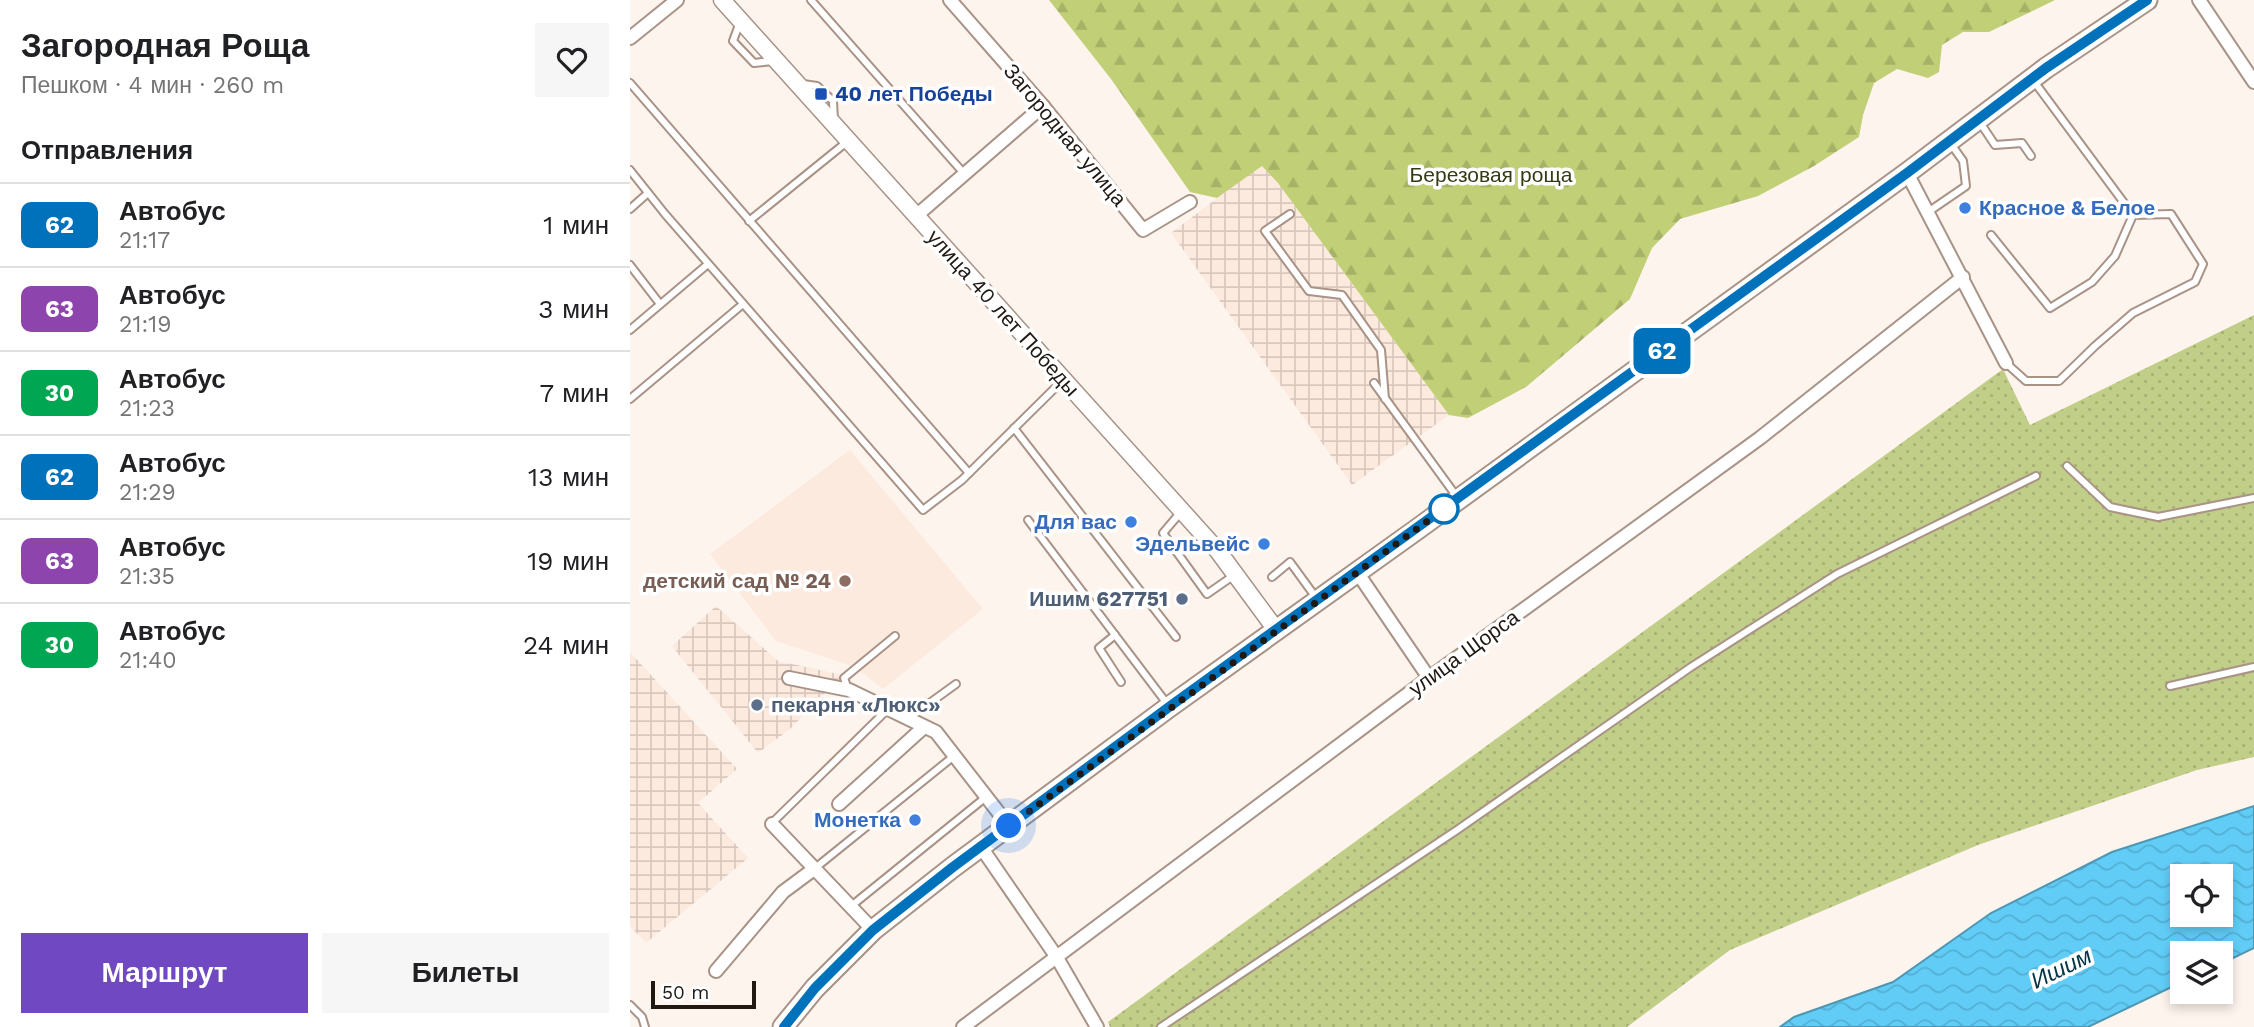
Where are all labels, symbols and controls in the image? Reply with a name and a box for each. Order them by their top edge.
button: heart [535,23,609,97]
text: Загородная Роща [21,26,309,65]
street label: Загородная улица [999,58,1132,211]
text: Пешком · 4 мин · 260 m [21,72,284,99]
place label: 40 лет Победы [835,81,993,106]
marker: 40 лет Победы [813,86,829,102]
text: Отправления [21,135,193,165]
park label: Березовая роща [1410,162,1573,187]
place label: Красное & Белое [1979,195,2155,220]
text: Автобус [119,196,226,226]
marker: Красное & Белое [1957,200,1973,216]
text: 1 мин [543,210,609,240]
text: 62 [45,211,74,239]
street label: улица 40 лет Победы [922,224,1085,401]
text: 21:17 [119,227,170,254]
text: Автобус [119,280,226,310]
text: 3 мин [538,294,609,324]
text: 63 [45,295,74,323]
text: 21:19 [119,311,171,338]
line badge: 62 [1630,328,1694,374]
text: 62 [1647,337,1677,365]
text: Автобус [119,364,226,394]
text: 7 мин [540,378,609,408]
text: 30 [45,379,74,407]
text: 21:23 [119,395,175,422]
text: Автобус [119,448,226,478]
text: 13 мин [528,462,609,492]
text: 62 [45,463,74,491]
text: 21:29 [119,479,176,506]
unlabelled marker [1429,494,1459,524]
place label: Для вас [1034,509,1117,534]
marker: Для вас [1123,514,1139,530]
place label: Эдельвейс [1135,531,1250,556]
text: Автобус [119,532,226,562]
marker: Эдельвейс [1256,536,1272,552]
text: 19 мин [527,546,609,576]
text: 63 [45,547,74,575]
text: 21:35 [119,563,175,590]
place label: детский сад № 24 [643,568,831,593]
marker: детский сад № 24 [837,573,853,589]
place label: Ишим 627751 [1029,586,1168,611]
marker: Ишим 627751 [1174,591,1190,607]
street label: улица Щорса [1404,604,1524,701]
text: Автобус [119,616,226,646]
text: 24 мин [523,630,609,660]
text: 30 [45,631,74,659]
text: 21:40 [119,647,177,674]
place label: пекарня «Люкс» [771,692,940,717]
marker: пекарня «Люкс» [749,697,765,713]
place label: Монетка [814,807,901,832]
your location [991,808,1026,843]
marker: Монетка [907,812,923,828]
map controls [2170,864,2233,1004]
button: locate [2170,864,2233,927]
button: Маршрут [21,933,308,1013]
button: Билеты [322,933,609,1013]
button: layers [2170,941,2233,1004]
water label: Ишим [2026,942,2096,995]
scale bar [651,978,756,1010]
text: 50 m [662,981,709,1004]

